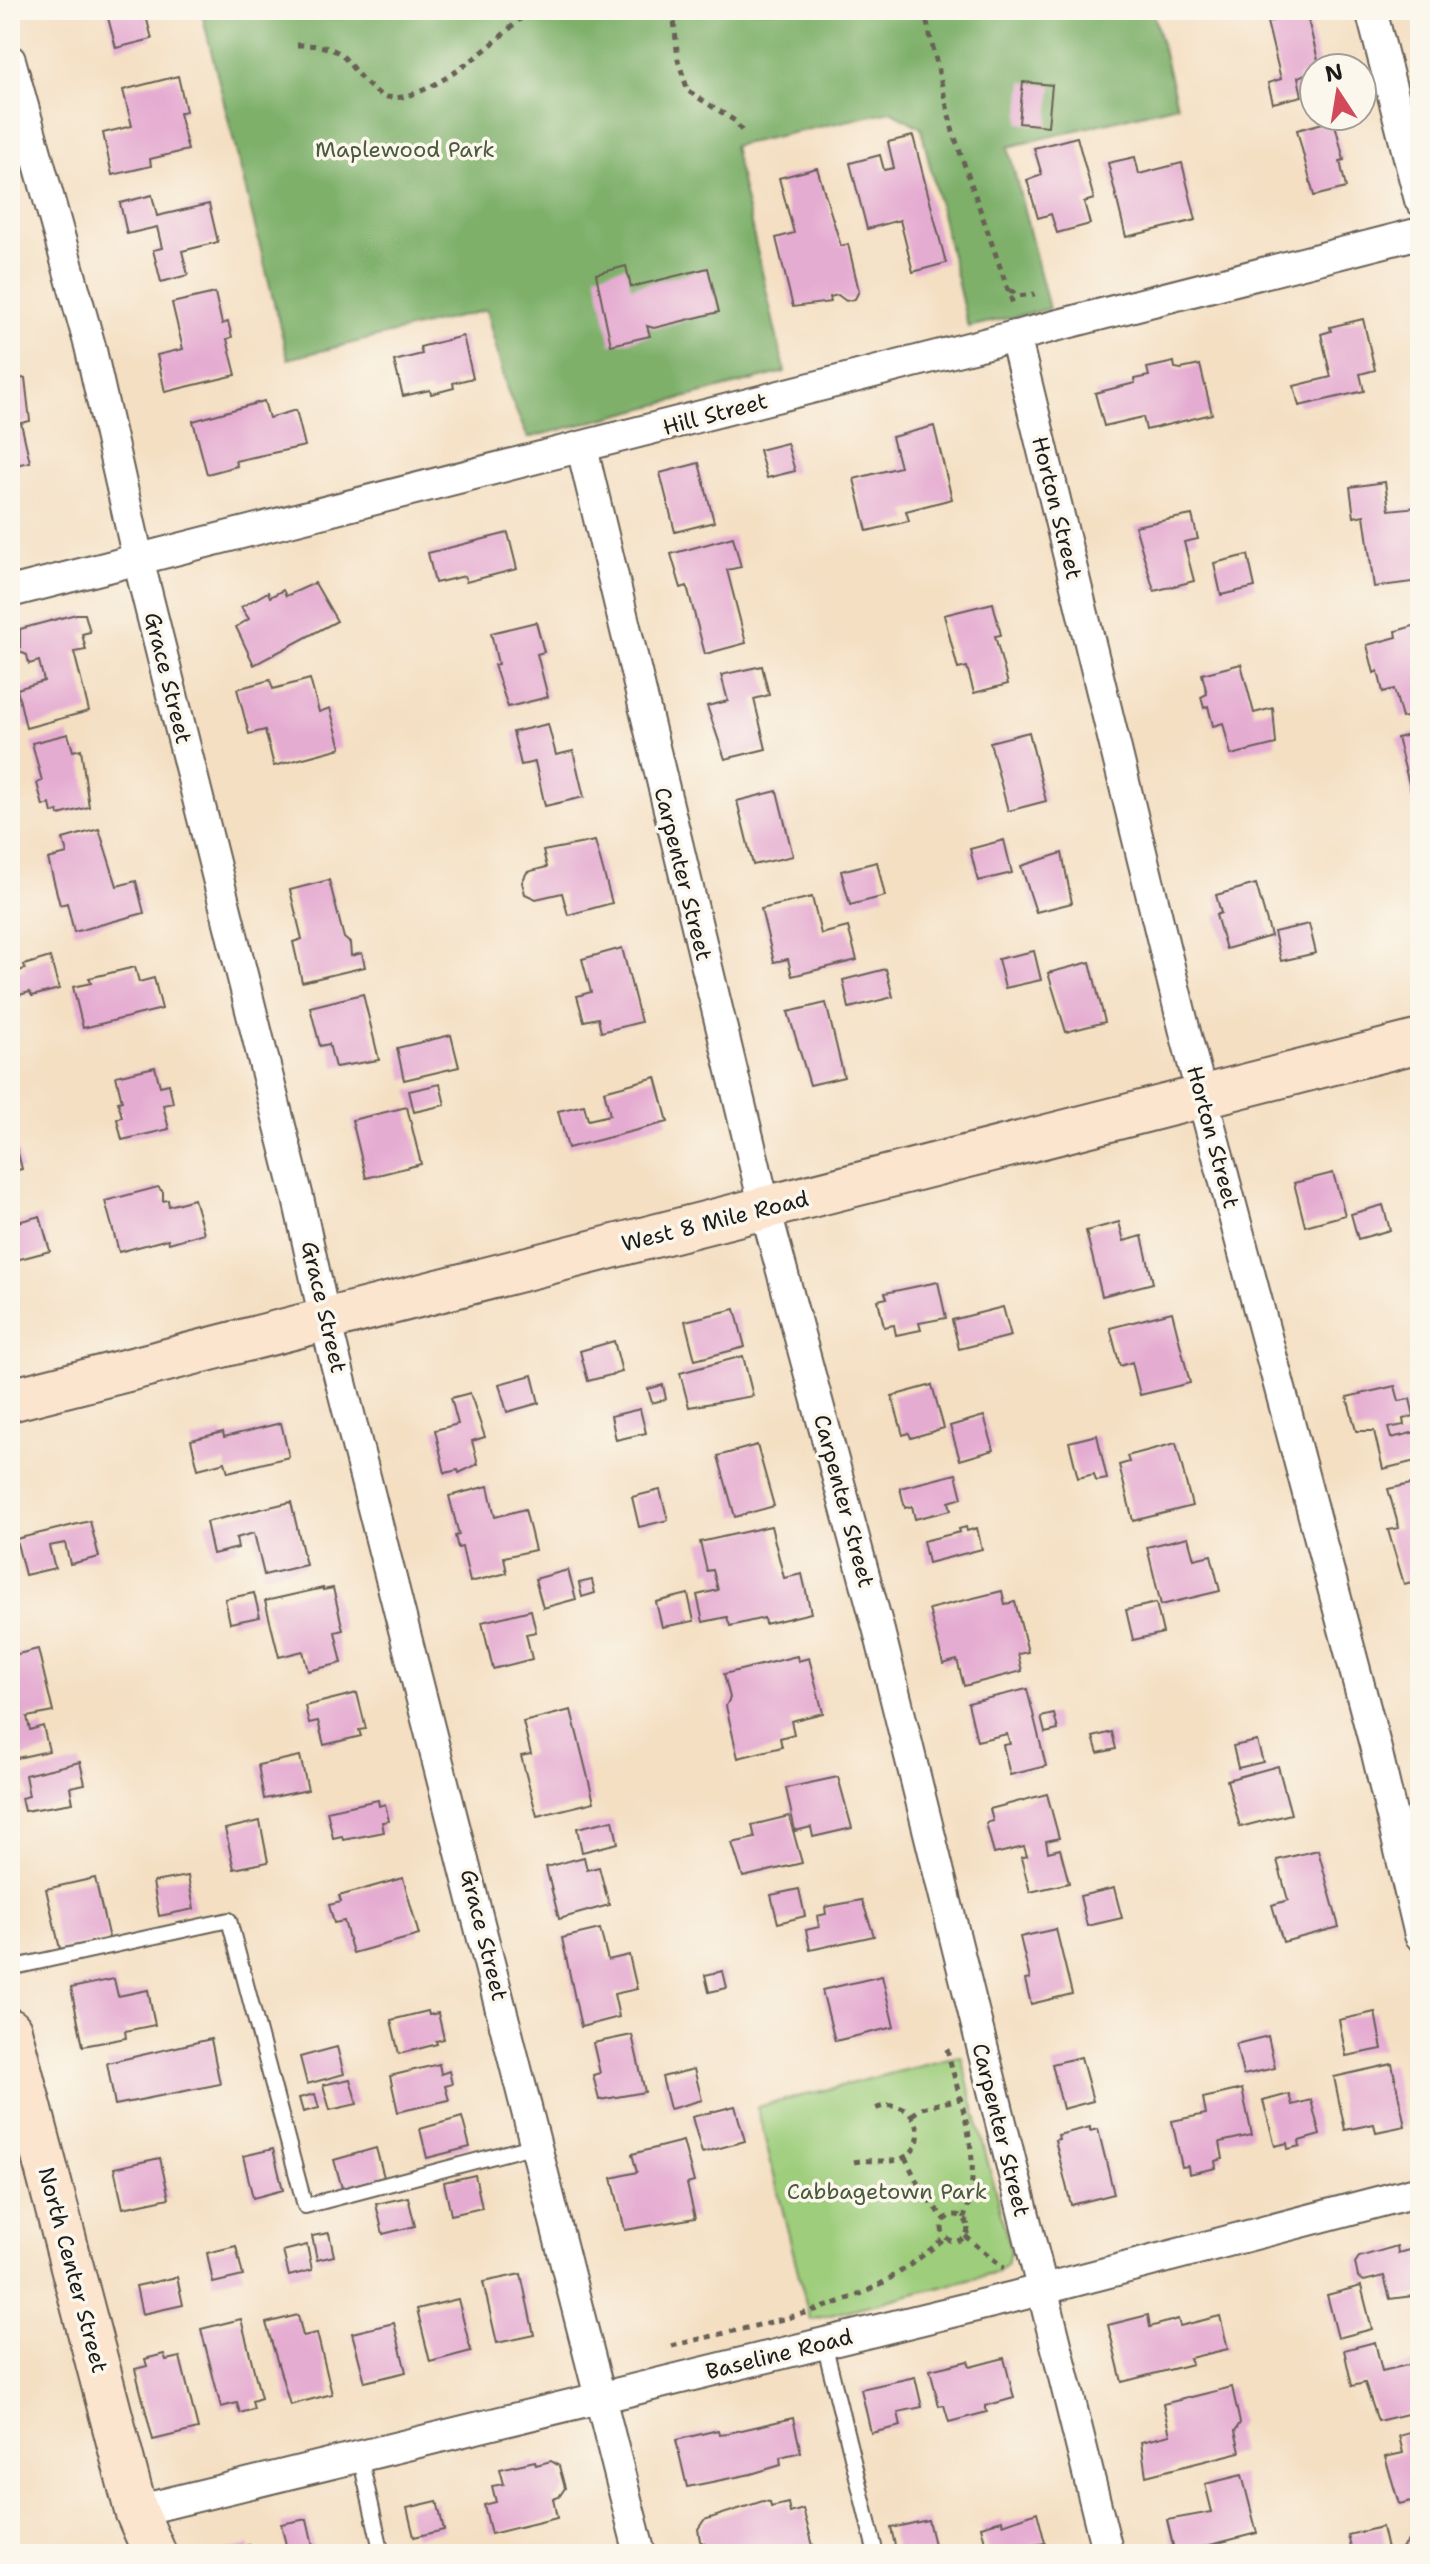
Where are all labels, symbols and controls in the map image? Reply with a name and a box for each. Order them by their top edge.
north arrow [1298,52,1378,132]
text: N [1322,57,1345,89]
park label: Maplewood Park [315,135,495,164]
street label: Hill Street [659,386,771,442]
street label: Horton Street [1025,433,1089,583]
street label: Grace Street [138,609,198,747]
street label: Carpenter Street [647,784,719,964]
street label: Horton Street [1180,1062,1246,1212]
street label: West 8 Mile Road [618,1184,812,1258]
street label: Grace Street [295,1238,353,1376]
street label: Carpenter Street [807,1411,881,1591]
street label: Grace Street [454,1866,514,2004]
street label: Carpenter Street [965,2040,1037,2220]
street label: North Center Street [32,2164,114,2376]
park label: Cabbagetown Park [787,2177,987,2206]
street label: Baseline Road [703,2322,855,2386]

